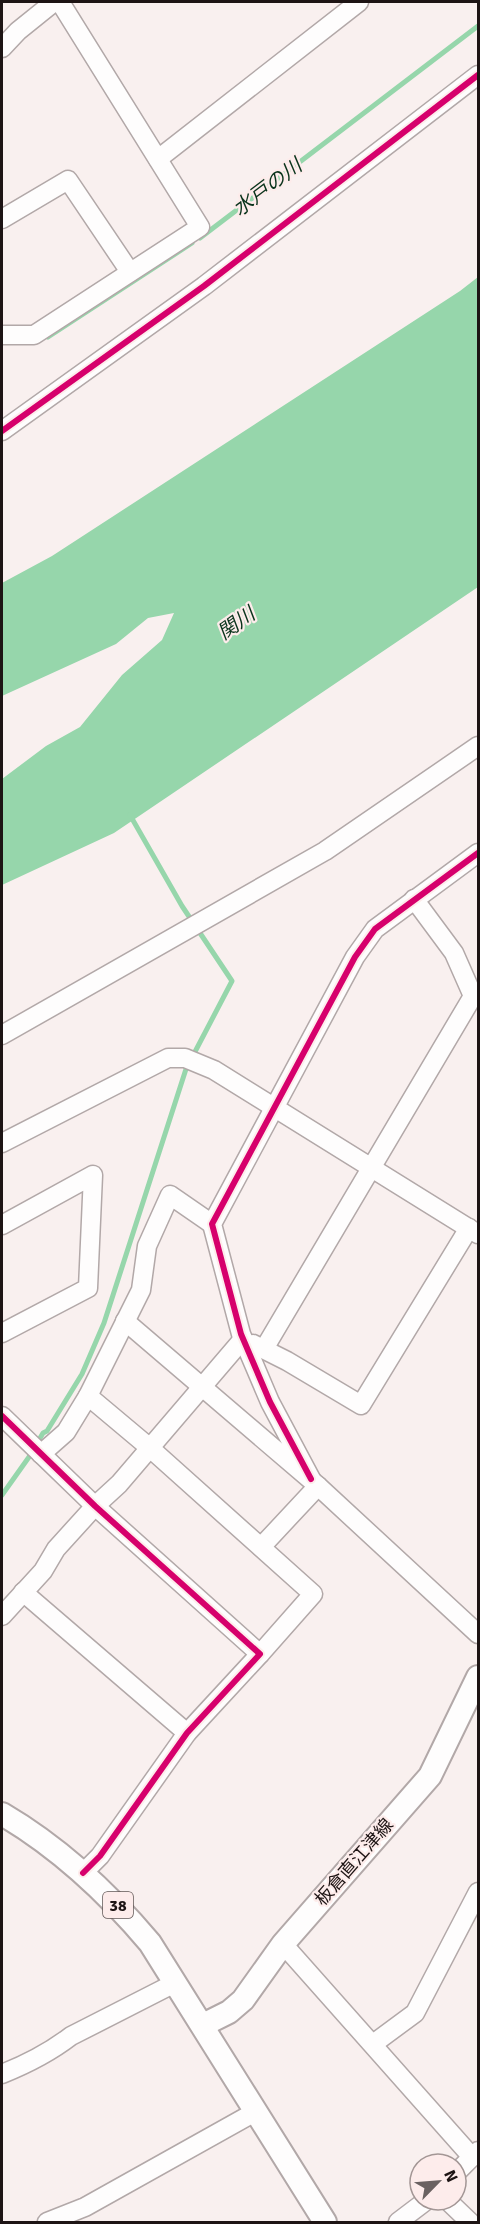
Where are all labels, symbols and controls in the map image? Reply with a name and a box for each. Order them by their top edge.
water label: 水戸の川 [228,152,308,221]
water label: 関川 [213,601,261,645]
street label: 板倉直江津線 [310,1814,398,1910]
road number: 38 [103,1892,133,1918]
north arrow [408,2152,468,2212]
text: N [439,2167,462,2185]

